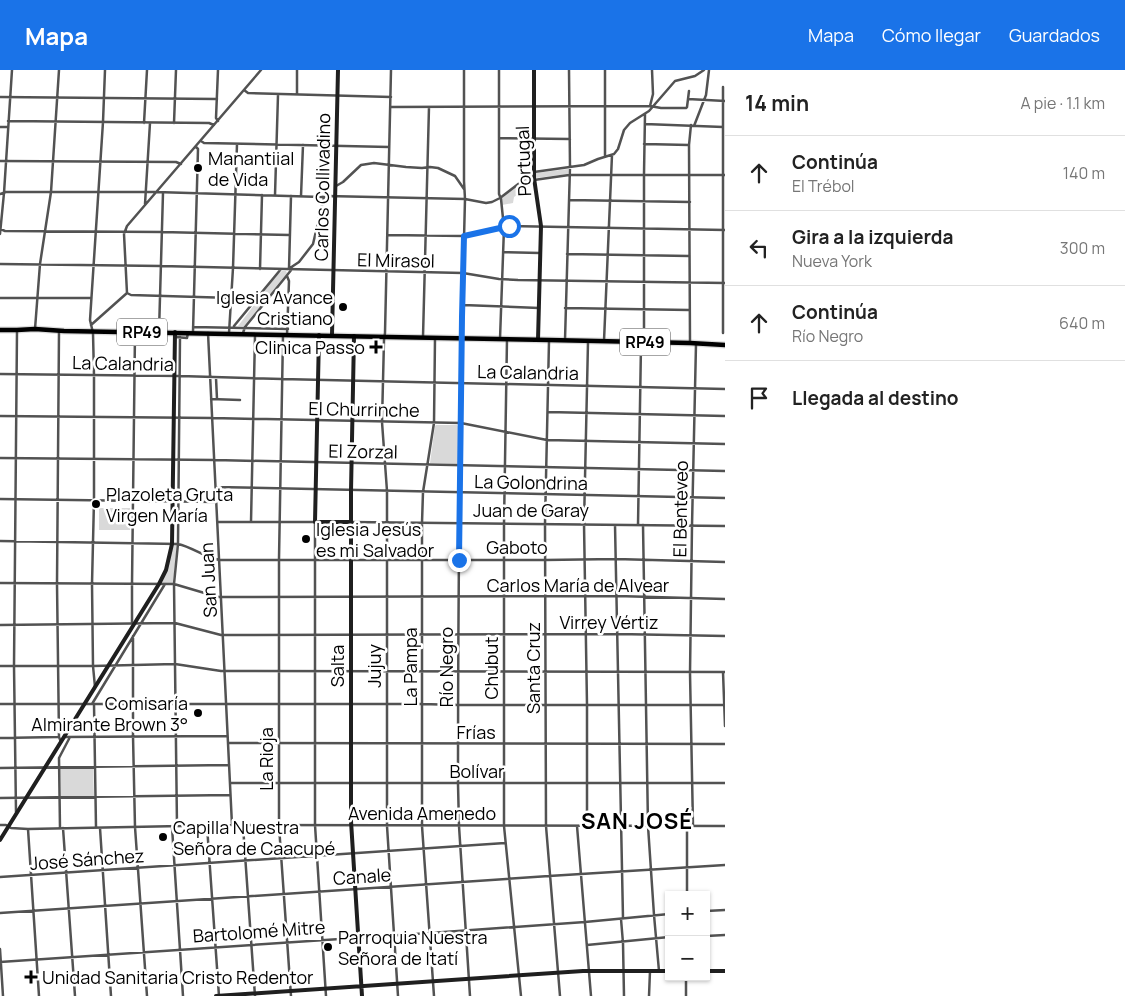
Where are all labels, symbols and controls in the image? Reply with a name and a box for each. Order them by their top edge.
text: Mapa [25,19,88,52]
text: Mapa [808,23,854,47]
text: Cómo llegar [882,23,981,47]
text: Guardados [1009,23,1100,47]
text: 14 min [745,89,809,117]
text: A pie · 1.1 km [1020,92,1105,114]
street label: Carlos Collivadino [309,113,335,261]
street label: Portugal [510,125,536,197]
place label: Manantiial de Vida [208,146,294,191]
text: Continúa [792,149,878,175]
icon: ahead [745,159,773,187]
marker: Manantiial de Vida [192,162,204,174]
text: 140 m [1063,162,1105,184]
text: El Trébol [792,175,855,197]
route start [498,215,521,238]
text: Gira a la izquierda [792,224,953,250]
icon: left [745,234,773,262]
text: 300 m [1060,237,1105,259]
street label: El Mirasol [357,247,435,273]
text: Nueva York [792,250,872,272]
place label: Iglesia Avance Cristiano [216,285,333,330]
text: Continúa [792,299,878,325]
marker: Iglesia Avance Cristiano [337,301,349,313]
icon: ahead [745,309,773,337]
text: 640 m [1059,312,1105,334]
road number: RP49 [117,318,167,346]
text: Río Negro [792,325,863,347]
road number: RP49 [620,328,670,356]
place label: Clinica Passo [255,335,365,359]
marker: Clinica Passo [369,340,383,354]
street label: La Calandria [72,350,174,376]
street label: La Calandria [477,359,579,385]
icon: arrive [745,384,773,412]
text: Llegada al destino [792,385,959,411]
street label: El Churrinche [308,396,420,422]
street label: El Zorzal [328,438,398,464]
street label: El Benteveo [667,460,693,558]
street label: La Golondrina [474,469,588,495]
place label: Plazoleta Gruta Virgen María [106,482,233,527]
marker: Plazoleta Gruta Virgen María [90,498,102,510]
street label: Juan de Garay [473,498,589,522]
place label: Iglesia Jesús es mi Salvador [316,517,435,562]
marker: Iglesia Jesús es mi Salvador [300,533,312,545]
street label: Gaboto [486,535,548,559]
street label: San Juan [194,542,222,618]
route end [448,549,471,572]
street label: Carlos María de Alvear [487,573,670,597]
street label: Virrey Vértiz [560,610,658,634]
street label: Santa Cruz [521,622,545,714]
street label: La Pampa [398,627,422,707]
street label: Río Negro [434,627,458,707]
street label: Chubut [479,637,503,699]
street label: Jujuy [362,644,386,688]
street label: Salta [325,645,349,687]
place label: Comisaría Almirante Brown 3° [31,691,188,736]
marker: Comisaría Almirante Brown 3° [192,707,204,719]
street label: Frías [456,720,496,744]
street label: La Rioja [254,727,278,791]
street label: Bolívar [449,759,505,783]
street label: Avenida Amenedo [348,801,496,825]
district label: SAN JOSÉ [581,806,693,836]
place label: Capilla Nuestra Señora de Caacupé [173,815,335,860]
marker: Capilla Nuestra Señora de Caacupé [157,831,169,843]
street label: José Sánchez [29,843,145,875]
street label: Canale [332,862,392,890]
map controls [665,891,710,981]
button: + [665,891,710,936]
street label: Bartolomé Mitre [192,914,326,948]
place label: Parroquia Nuestra Señora de Itatí [338,925,487,970]
button: − [665,936,710,981]
marker: Parroquia Nuestra Señora de Itatí [322,941,334,953]
place label: Unidad Sanitaria Cristo Redentor [42,965,314,989]
marker: Unidad Sanitaria Cristo Redentor [24,970,38,984]

